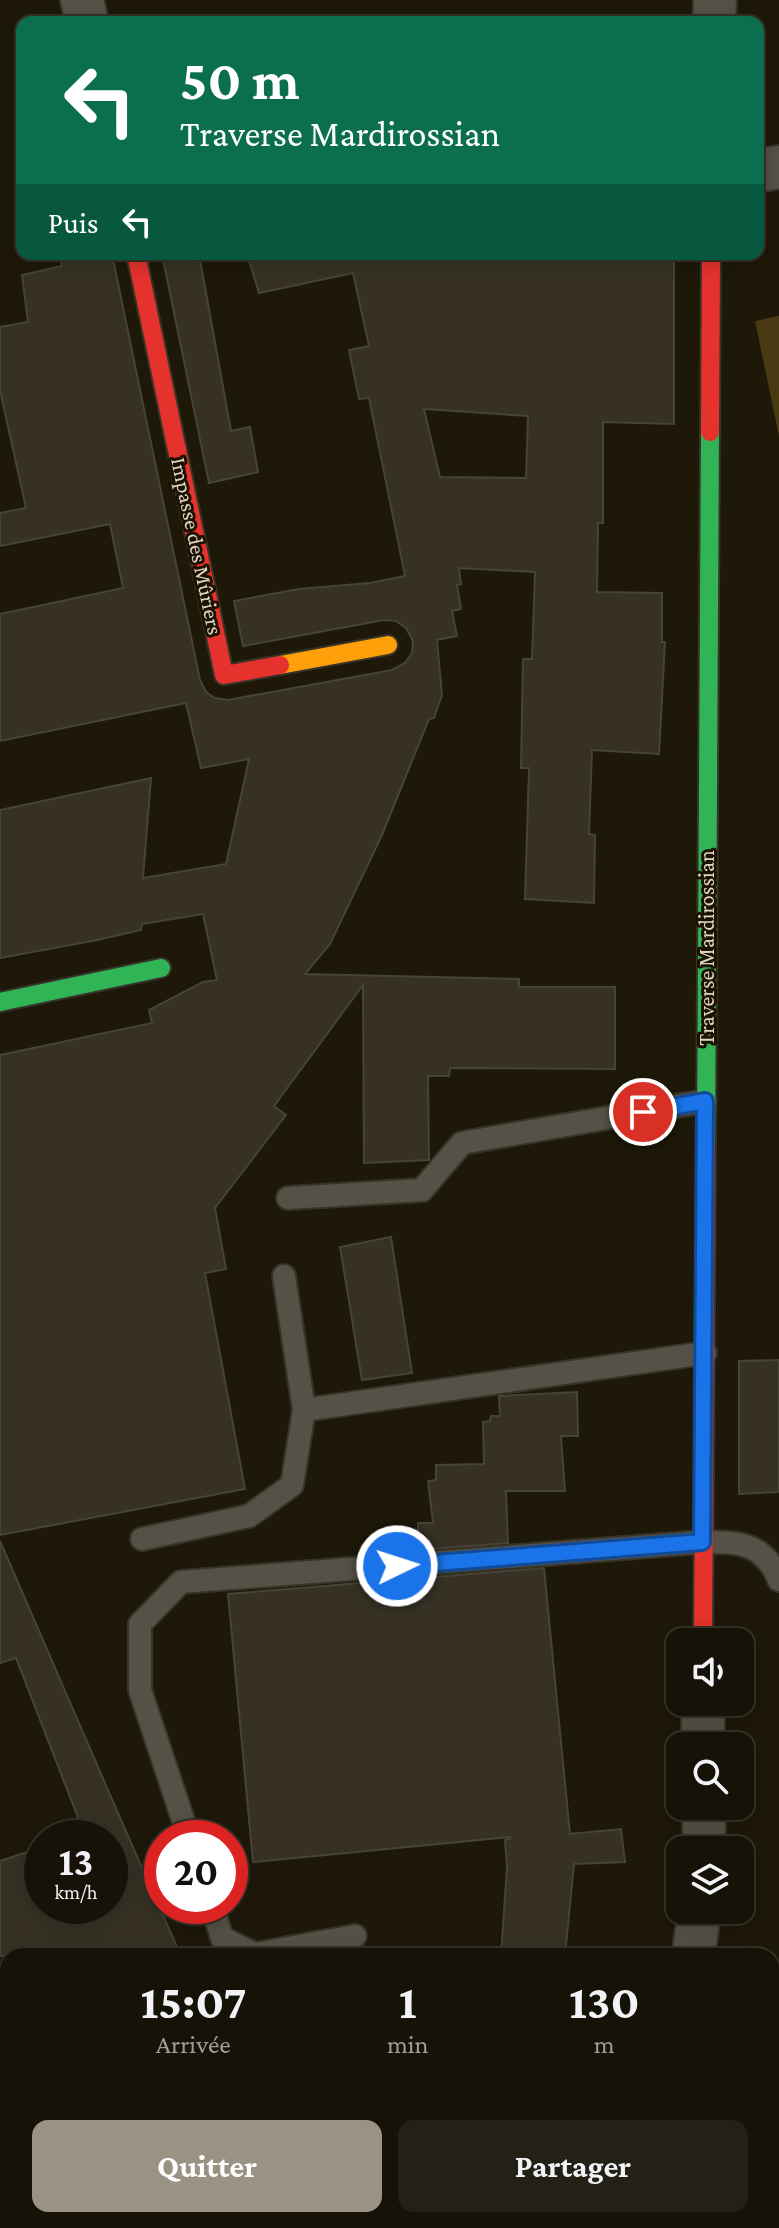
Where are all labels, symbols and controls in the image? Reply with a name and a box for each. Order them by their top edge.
icon: left [48,48,152,152]
text: 50 m [180,49,300,111]
text: Traverse Mardirossian [180,114,500,154]
icon: left [115,200,159,244]
text: Puis [48,206,99,239]
street label: Impasse des Mûriers [166,455,228,637]
street label: Traverse Mardirossian [694,850,719,1046]
pin [609,1078,677,1146]
icon: arrive [621,1090,665,1134]
position arrow [355,1524,439,1608]
map controls [666,1628,754,1924]
button: sound [666,1628,754,1716]
button: search [666,1732,754,1820]
speed limit sign: 20 [144,1820,248,1924]
button: layers [666,1836,754,1924]
text: 13 [59,1839,93,1884]
text: km/h [54,1881,98,1903]
text: 15:07 [140,1975,247,2028]
text: 1 [399,1975,417,2028]
text: 130 [569,1975,640,2028]
text: Arrivée [156,2030,231,2059]
text: min [387,2030,429,2059]
text: m [594,2030,615,2059]
button: Quitter [32,2120,382,2212]
button: Partager [398,2120,748,2212]

